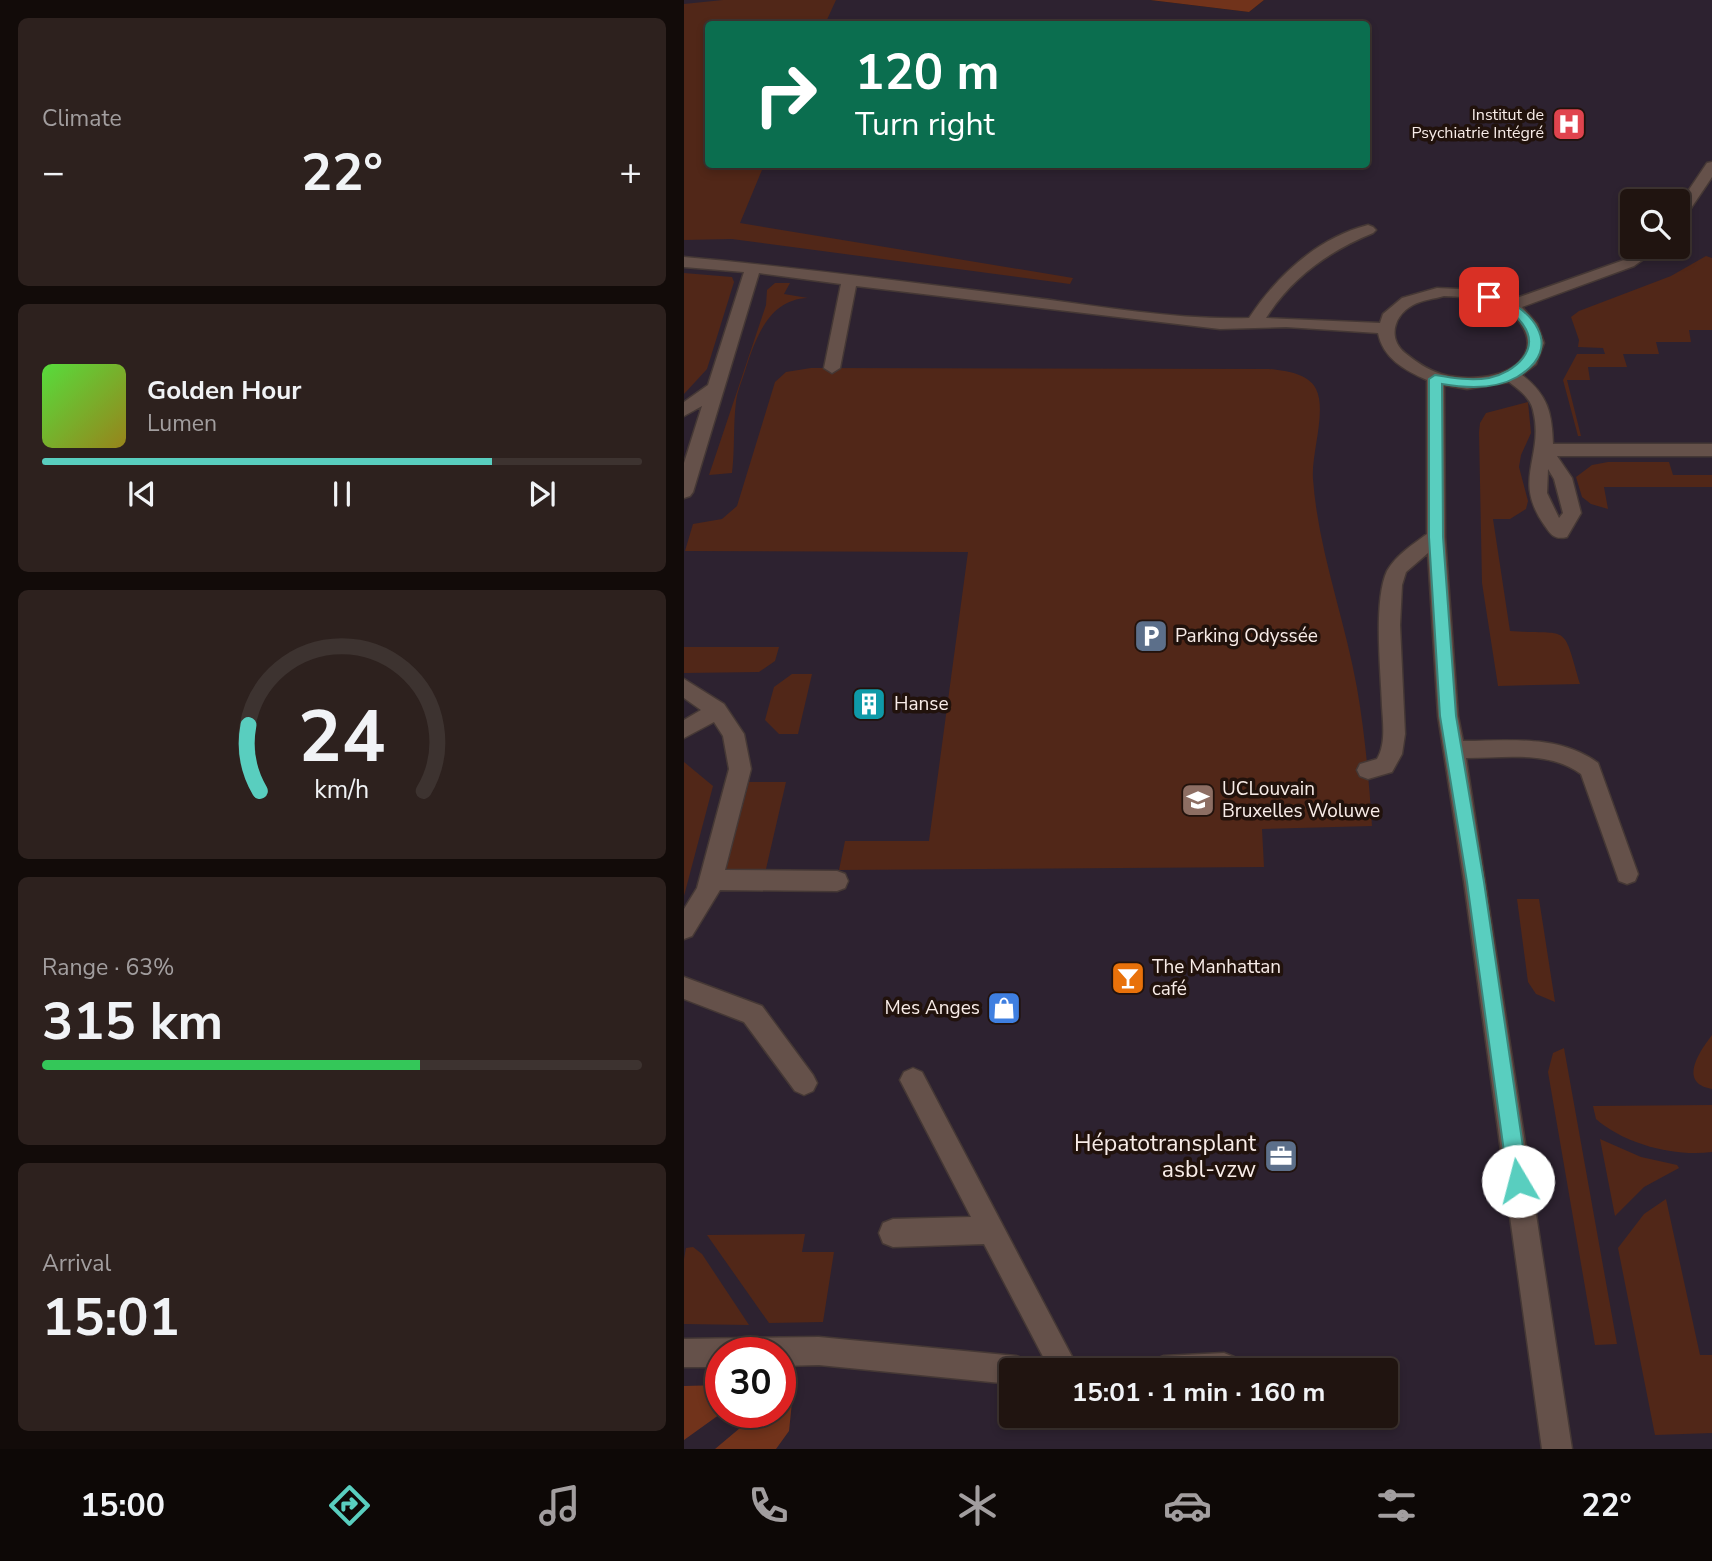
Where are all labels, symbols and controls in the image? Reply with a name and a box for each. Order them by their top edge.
text: 120 m [855,39,999,106]
icon: right [740,49,831,140]
text: Climate [42,103,122,134]
text: Turn right [855,103,995,146]
place label: Institut de Psychiatrie Intégré [1411,104,1544,144]
hospital icon: Institut de Psychiatrie Intégré [1550,105,1588,143]
text: 22° [301,137,383,208]
text: − [42,147,65,198]
text: + [619,147,642,198]
map controls [1620,189,1690,259]
button: search [1620,189,1690,259]
pin [1459,267,1519,327]
icon: arrive [1470,278,1508,316]
text: Golden Hour [147,373,302,408]
text: Lumen [147,408,217,439]
icon: previous [123,475,161,513]
icon: pause [323,475,361,513]
icon: next [523,475,561,513]
parking icon: Parking Odyssée [1132,617,1170,655]
place label: Parking Odyssée [1175,623,1318,649]
building icon: Hanse [850,685,888,723]
text: 24 [298,687,386,787]
place label: Hanse [894,691,949,717]
text: km/h [314,772,370,806]
place label: UCLouvain Bruxelles Woluwe [1222,776,1380,824]
school or university icon: UCLouvain Bruxelles Woluwe [1179,781,1217,819]
text: Range · 63% [42,952,174,983]
place label: The Manhattan café [1152,954,1281,1002]
bar icon: The Manhattan café [1109,959,1147,997]
text: 315 km [42,986,223,1057]
shop icon: Mes Anges [985,989,1023,1027]
place label: Mes Anges [885,995,980,1021]
place label: Hépatotransplant asbl-vzw [1074,1128,1257,1185]
office icon: Hépatotransplant asbl-vzw [1262,1137,1300,1175]
position arrow [1481,1144,1555,1218]
text: Arrival [42,1248,111,1279]
text: 15:01 [42,1282,180,1353]
speed limit sign: 30 [705,1337,796,1428]
text: 15:01 · 1 min · 160 m [1072,1375,1325,1410]
icon: directions [325,1481,374,1530]
icon: music [535,1481,584,1530]
icon: phone [744,1481,793,1530]
icon: climate [953,1481,1002,1530]
icon: car [1163,1481,1212,1530]
icon: filters [1372,1481,1421,1530]
text: 15:00 [80,1484,165,1527]
text: 22° [1581,1484,1632,1527]

